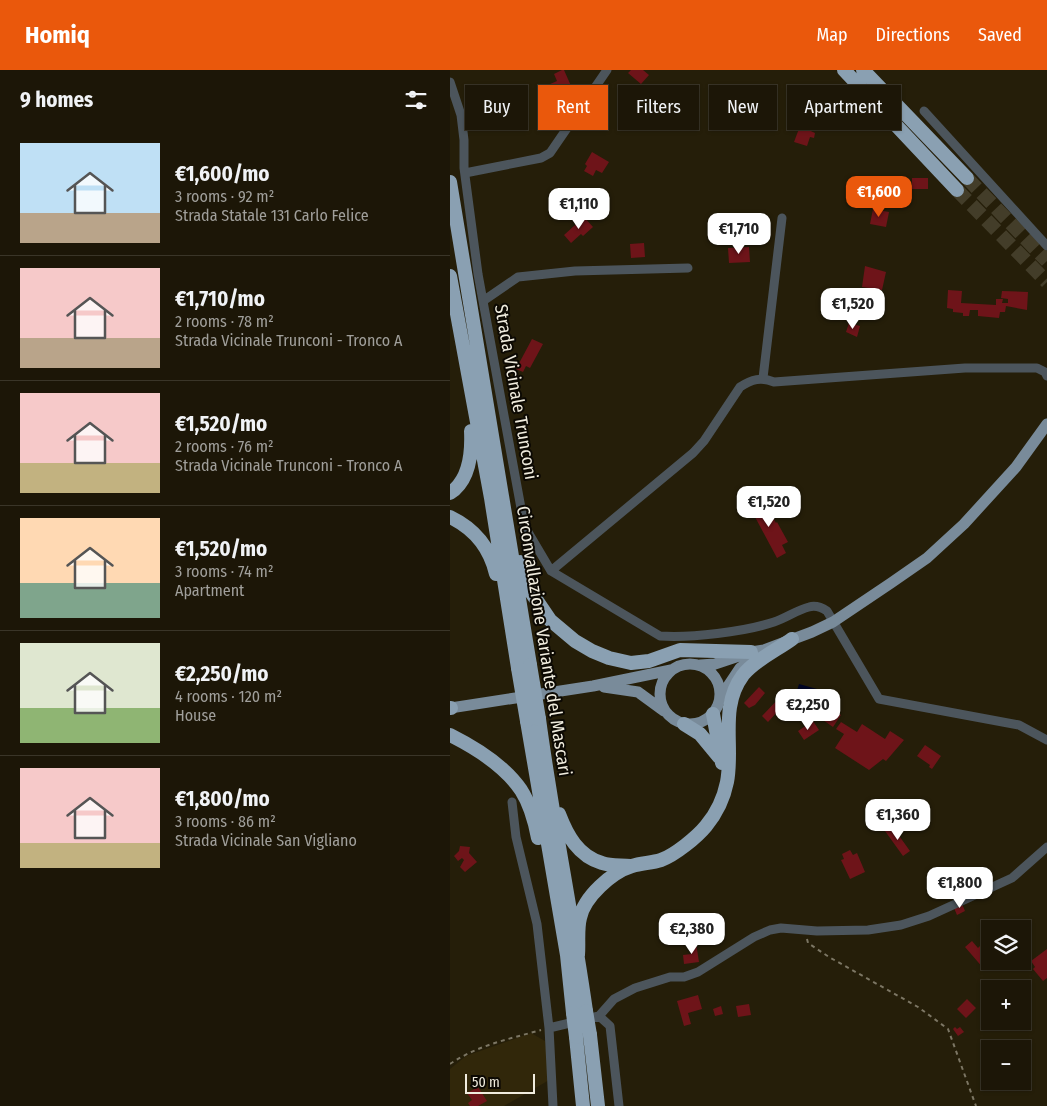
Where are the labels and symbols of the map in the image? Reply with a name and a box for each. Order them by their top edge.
pin: €1,600 [838,176,920,218]
pin: €1,110 [538,188,620,230]
pin: €1,710 [698,212,780,255]
pin: €1,520 [812,288,894,330]
street label: Strada Vicinale Trunconi [490,303,542,481]
pin: €1,520 [728,486,810,528]
street label: Circonvallazione Variante del Mascari [512,504,576,778]
pin: €2,250 [767,688,849,731]
pin: €1,360 [857,798,939,841]
pin: €1,800 [919,866,1001,909]
pin: €2,380 [651,912,733,955]
scale bar [465,1071,535,1094]

